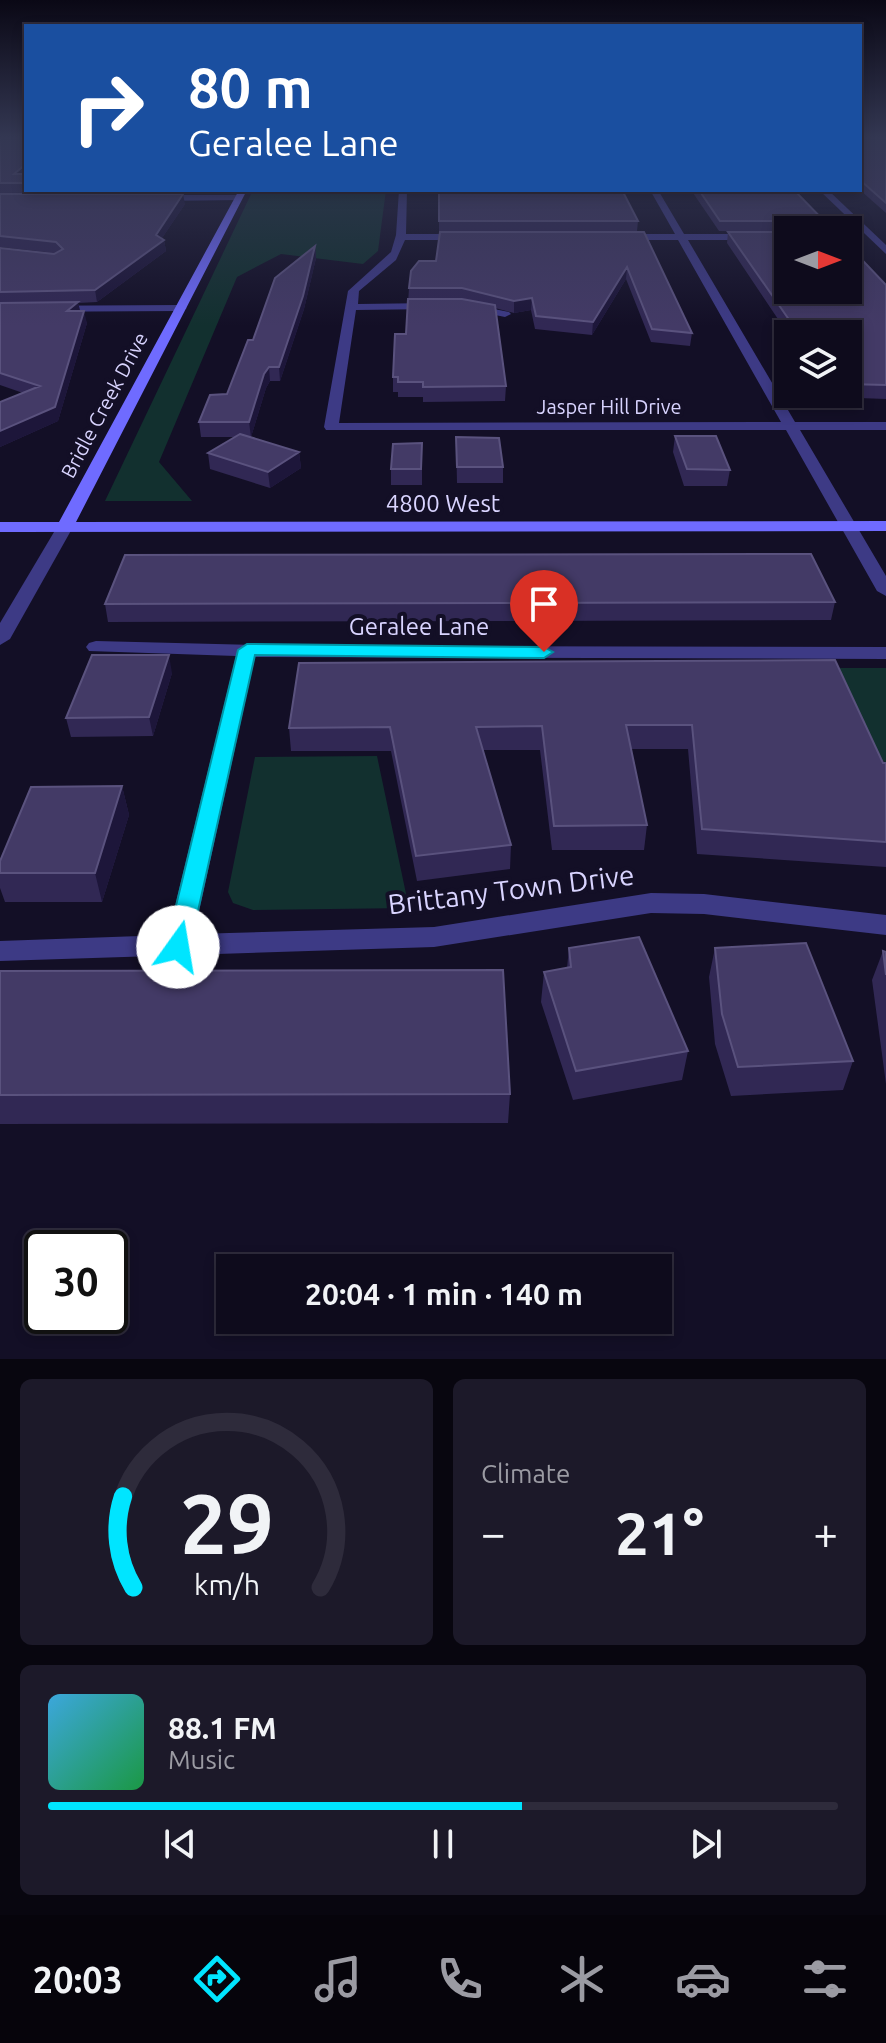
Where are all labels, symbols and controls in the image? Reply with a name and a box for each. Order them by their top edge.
icon: right [56,56,160,160]
text: 80 m [188,56,313,119]
text: Geralee Lane [188,122,399,163]
north arrow [774,216,862,304]
map controls [774,216,862,408]
button: layers [774,320,862,408]
street label: Bridle Creek Drive [56,328,152,482]
street label: Jasper Hill Drive [537,395,681,418]
street label: 4800 West [386,490,501,517]
pin [510,570,578,652]
icon: arrive [522,582,566,626]
street label: Geralee Lane [349,613,489,640]
street label: Brittany Town Drive [386,858,636,920]
position arrow [136,905,220,989]
speed limit sign: 30 [24,1230,128,1334]
text: 20:04 · 1 min · 140 m [305,1277,583,1311]
text: Climate [481,1459,570,1488]
text: 29 [180,1476,273,1570]
text: 21° [615,1499,704,1566]
text: − [481,1508,506,1557]
text: + [813,1508,838,1557]
text: km/h [194,1568,260,1600]
text: 88.1 FM [168,1711,277,1745]
text: Music [168,1745,235,1774]
icon: previous [158,1822,202,1866]
icon: pause [421,1822,465,1866]
icon: next [684,1822,728,1866]
icon: directions [189,1951,245,2007]
icon: music [310,1951,366,2007]
icon: phone [432,1951,488,2007]
icon: climate [554,1951,610,2007]
icon: car [675,1951,731,2007]
icon: filters [797,1951,853,2007]
text: 20:03 [33,1959,123,2000]

